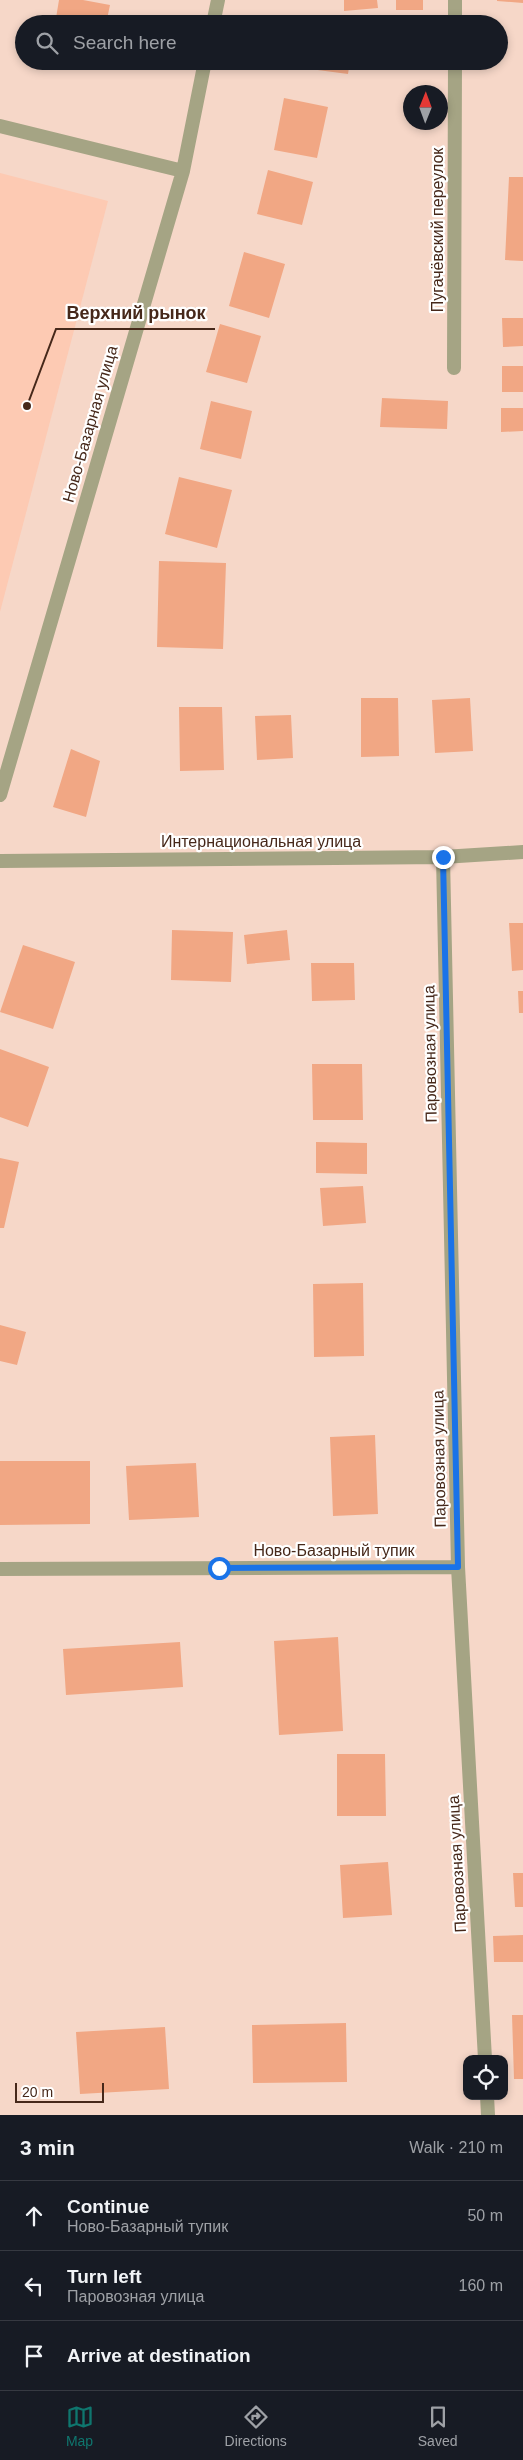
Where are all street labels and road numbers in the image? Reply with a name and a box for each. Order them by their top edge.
street label: Пугачёвский переулок [429,147,446,312]
street label: Ново-Базарная улица [59,344,121,504]
street label: Интернациональная улица [161,833,361,850]
street label: Паровозная улица [420,985,440,1123]
street label: Паровозная улица [429,1390,449,1528]
street label: Ново-Базарный тупик [253,1542,416,1559]
street label: Паровозная улица [445,1795,469,1933]

